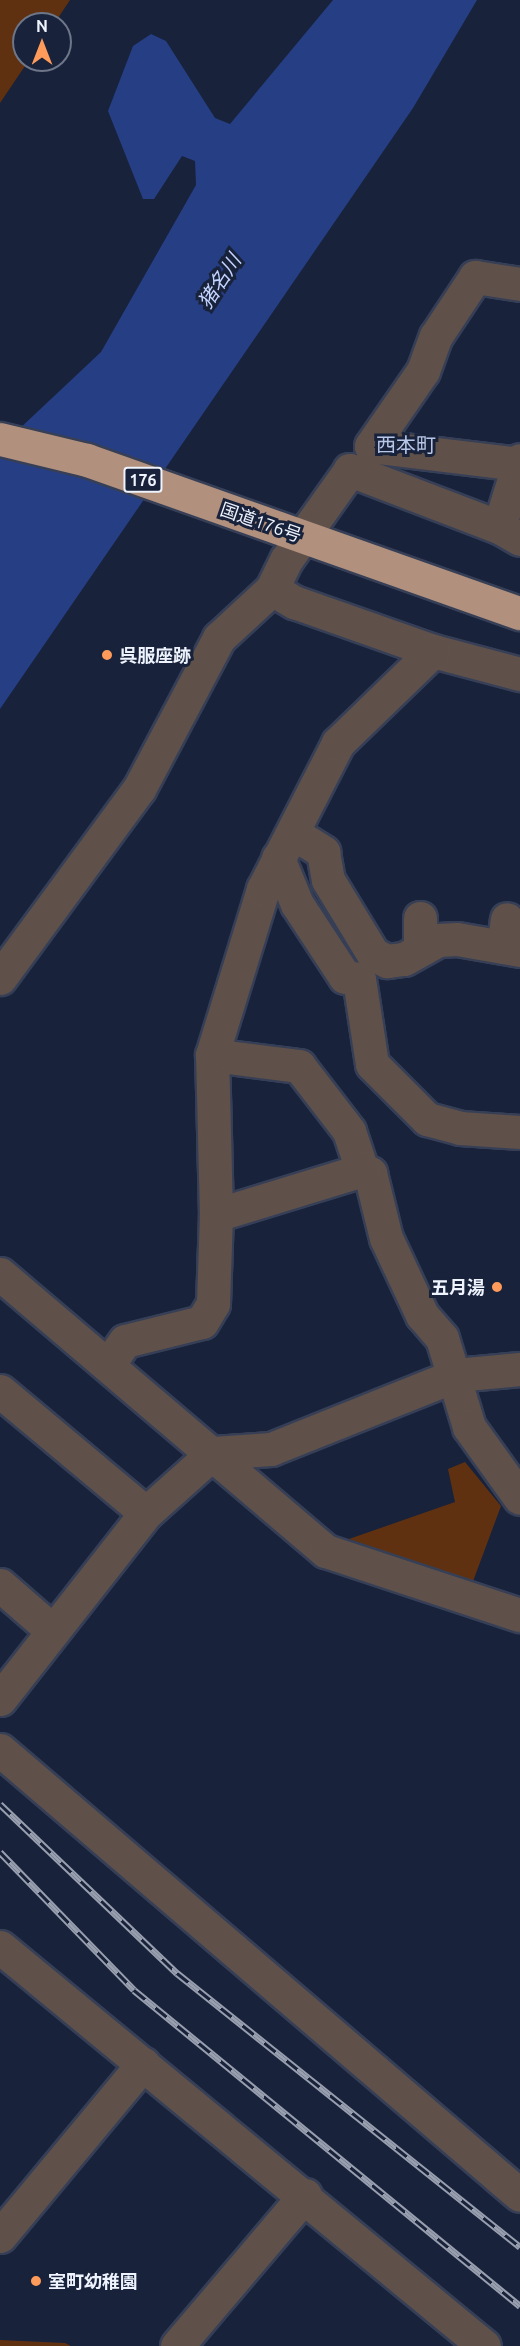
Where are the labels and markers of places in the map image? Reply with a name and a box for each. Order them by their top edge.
place label: 呉服座跡 [119,644,191,666]
marker: 呉服座跡 [100,648,114,662]
place label: 五月湯 [431,1276,485,1298]
marker: 五月湯 [490,1280,504,1294]
place label: 室町幼稚園 [48,2270,138,2292]
marker: 室町幼稚園 [29,2274,43,2288]

